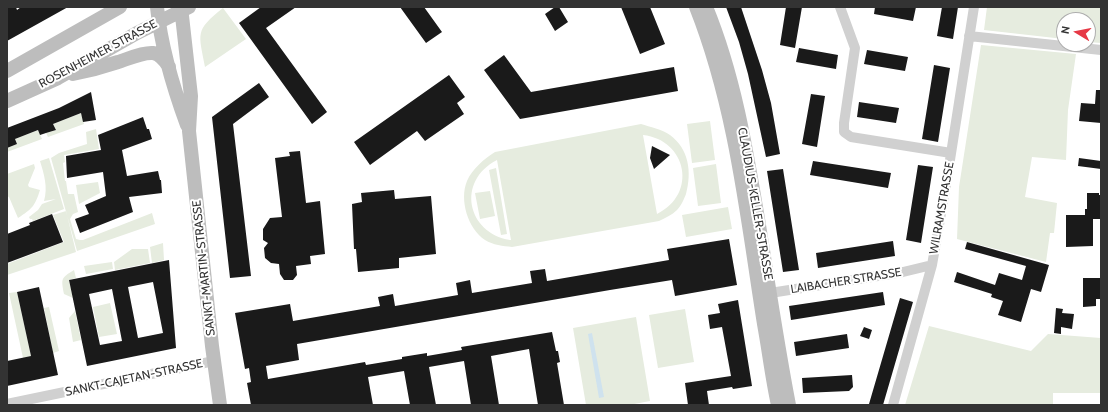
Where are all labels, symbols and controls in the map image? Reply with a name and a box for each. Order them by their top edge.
north arrow [1056,12,1096,52]
street label: ROSENHEIMER STRASSE [36,17,160,91]
text: N [1058,25,1073,35]
street label: CLAUDIUS-KELLER-STRASSE [734,127,776,281]
street label: WILRAMSTRASSE [927,161,957,255]
street label: SANKT-MARTIN-STRASSE [190,199,218,337]
street label: LAIBACHER STRASSE [790,265,902,297]
street label: SANKT-CAJETAN-STRASSE [64,356,204,400]

